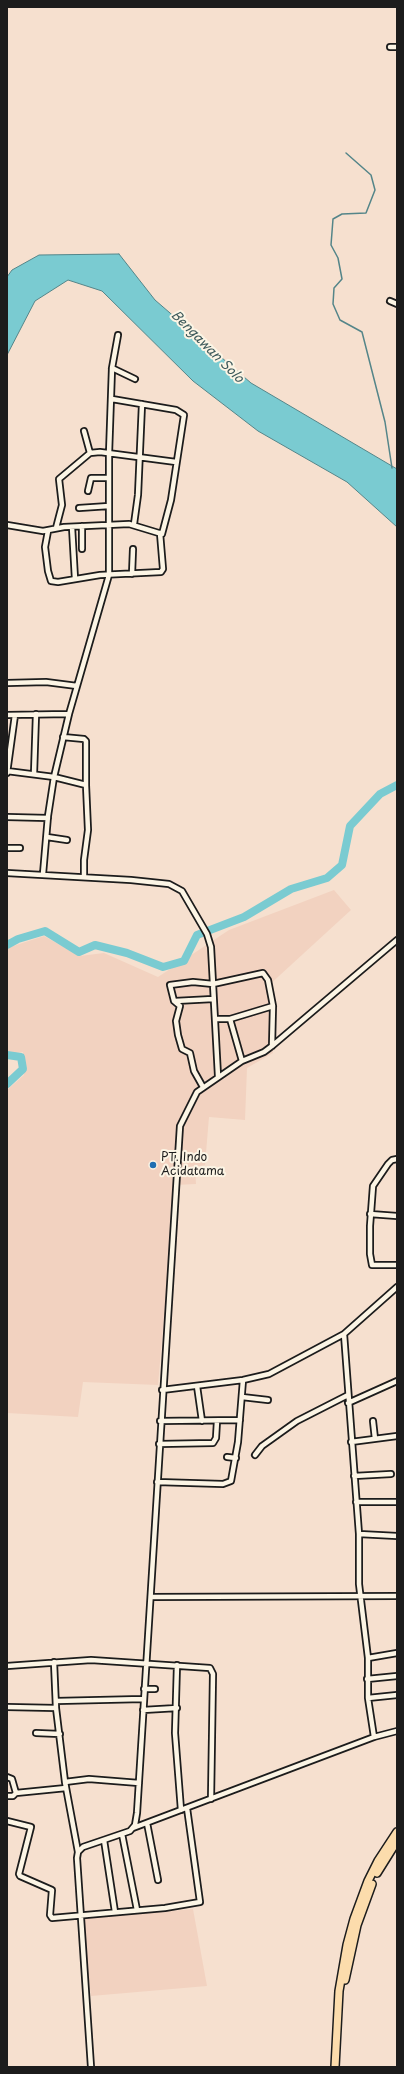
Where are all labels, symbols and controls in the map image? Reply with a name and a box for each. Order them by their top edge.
water label: Bengawan Solo [168,308,246,386]
place label: PT. Indo Acidatama [161,1151,224,1179]
marker: PT. Indo Acidatama [148,1160,158,1170]

